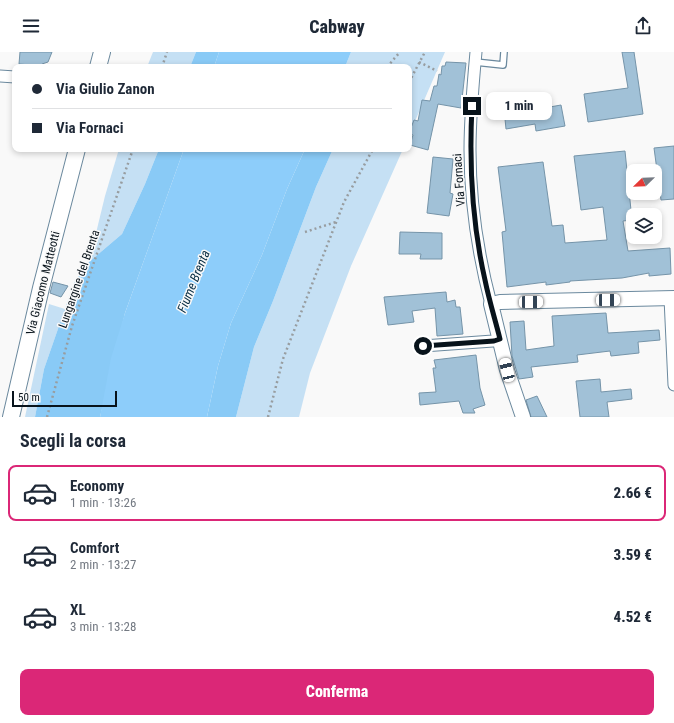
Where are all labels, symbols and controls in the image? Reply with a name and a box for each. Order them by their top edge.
icon: menu [20,15,42,37]
icon: share [632,15,654,37]
text: Cabway [309,16,365,37]
text: Via Giulio Zanon [56,80,155,98]
callout: 1 min [486,92,552,120]
route end [463,97,481,115]
text: 1 min [505,98,533,113]
text: Via Fornaci [56,119,124,137]
street label: Via Fornaci [450,153,468,207]
north arrow [626,164,662,200]
map controls [626,164,662,244]
button: layers [626,208,662,244]
street label: Lungargine del Brenta [56,228,102,330]
street label: Via Giacomo Matteotti [23,230,63,336]
water label: Fiume Brenta [174,248,213,315]
car [596,294,620,306]
car [519,296,543,308]
route start [414,337,432,355]
car [498,357,516,383]
scale bar [12,389,117,408]
text: 50 m [18,391,40,404]
text: Scegli la corsa [20,430,126,451]
icon: car [22,475,58,511]
text: Economy [70,477,124,495]
text: 2.66 € [614,484,652,502]
text: 1 min · 13:26 [70,495,136,510]
icon: car [22,537,58,573]
text: Comfort [70,539,119,557]
text: 3.59 € [614,546,652,564]
text: 2 min · 13:27 [70,557,136,572]
icon: car [22,599,58,635]
text: XL [70,601,86,619]
text: 4.52 € [614,608,652,626]
text: 3 min · 13:28 [70,619,136,634]
button: Conferma [20,669,654,715]

